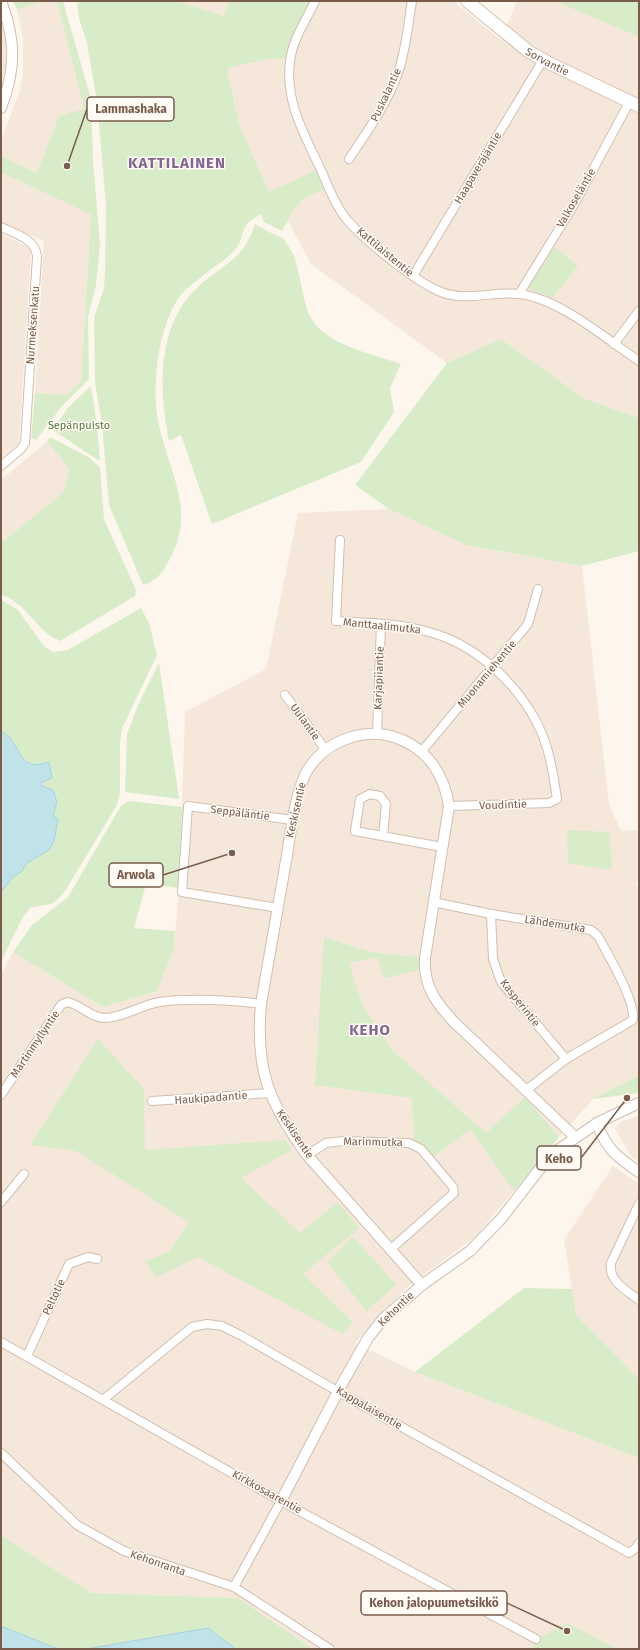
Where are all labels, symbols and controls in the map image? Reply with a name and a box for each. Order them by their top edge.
street label: Sorvantie [523,45,571,78]
street label: Puskalantie [368,66,404,124]
callout: Lammashaka [87,97,174,121]
text: Lammashaka [95,102,167,116]
street label: Haapaveräjäntie [451,130,505,206]
district label: KATTILAINEN [128,154,226,172]
street label: Valkoseläntie [554,166,598,230]
street label: Kattilaistentie [354,224,416,280]
street label: Nurmeksenkatu [24,285,42,365]
park label: Sepänpuisto [48,419,110,432]
street label: Manttaalimutka [342,615,422,637]
street label: Muonamiehentie [455,638,519,710]
street label: Karjapiiantie [371,646,387,710]
street label: Uulantie [287,701,323,743]
street label: Keskisentie [283,781,309,839]
street label: Voudintie [479,798,527,812]
street label: Seppäläntie [210,803,270,823]
callout: Arwola [109,863,163,887]
text: Arwola [116,868,155,882]
street label: Lähdemutka [524,913,586,935]
street label: Kasperintie [497,977,543,1029]
street label: Martinmyllyntie [8,1008,62,1080]
district label: KEHO [349,1021,391,1039]
street label: Haukipadantie [174,1089,248,1107]
street label: Keskisentie [274,1107,316,1161]
street label: Marinmutka [343,1135,403,1149]
callout: Keho [537,1146,581,1170]
text: Keho [545,1152,573,1166]
street label: Peltotie [40,1277,68,1317]
street label: Kehontie [375,1289,417,1329]
street label: Kappalaisentie [334,1384,404,1432]
street label: Kirkkosaarentie [230,1467,304,1517]
street label: Kehonranta [129,1547,187,1579]
callout: Kehon jalopuumetsikkö [361,1591,507,1615]
text: Kehon jalopuumetsikkö [369,1596,499,1610]

